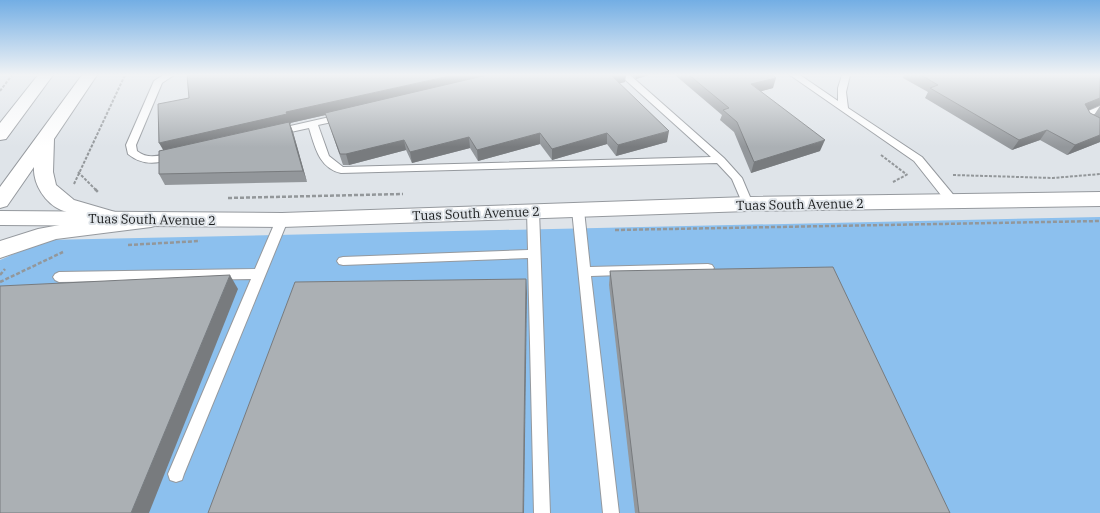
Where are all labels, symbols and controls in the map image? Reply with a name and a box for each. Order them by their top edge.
street label: Tuas South Avenue 2 [736,195,864,214]
street label: Tuas South Avenue 2 [412,203,540,224]
street label: Tuas South Avenue 2 [88,210,216,229]

